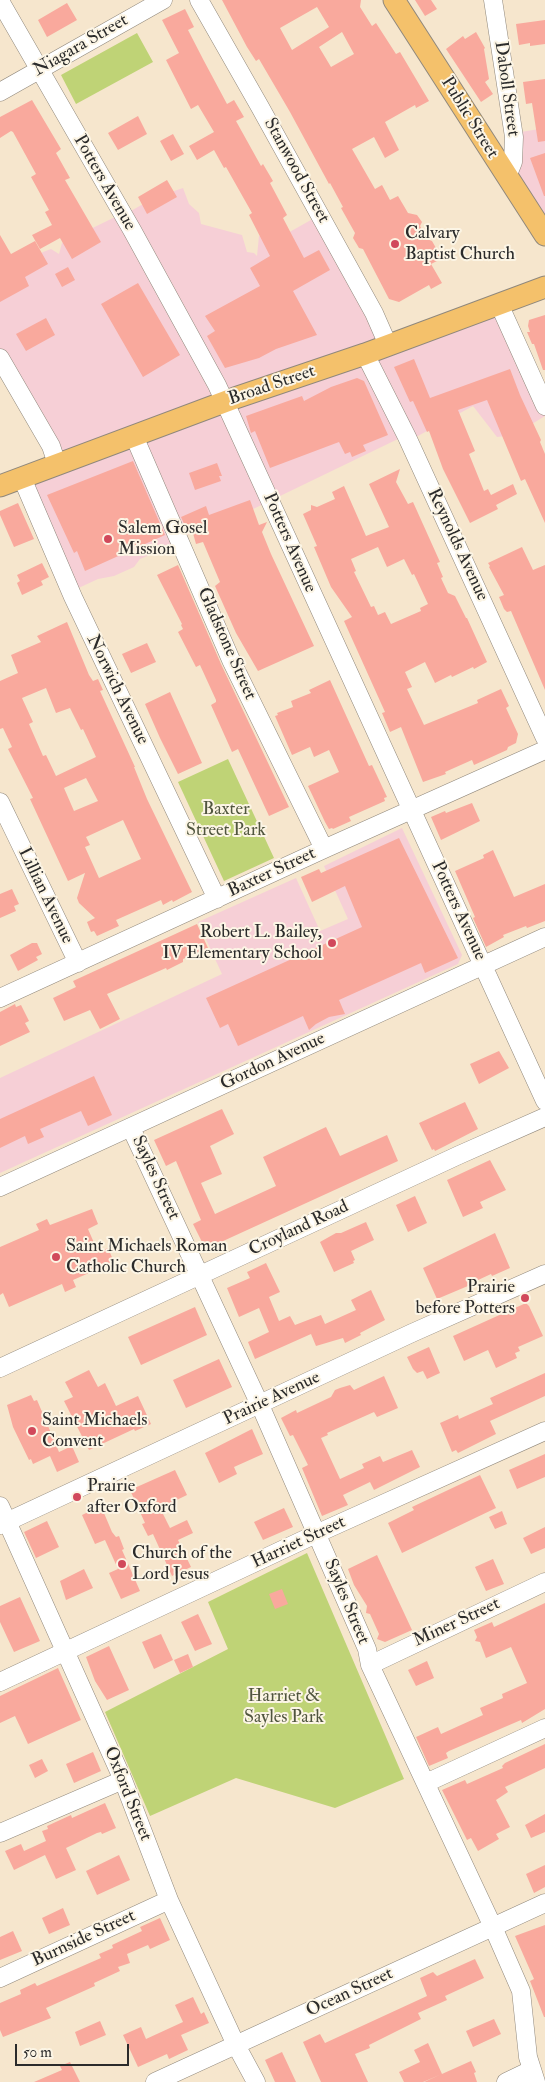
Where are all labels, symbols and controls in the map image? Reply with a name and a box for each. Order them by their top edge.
street label: Niagara Street [30,10,132,82]
street label: Daboll Street [489,40,523,138]
street label: Public Street [435,73,503,163]
street label: Stanwood Street [258,115,334,227]
street label: Potters Avenue [68,131,140,235]
place label: Calvary Baptist Church [405,223,515,266]
marker: Calvary Baptist Church [389,238,401,250]
street label: Broad Street [226,361,318,411]
street label: Reynolds Avenue [422,485,492,605]
street label: Potters Avenue [257,490,321,596]
place label: Salem Gosel Mission [118,518,207,560]
marker: Salem Gosel Mission [102,533,114,545]
street label: Gladstone Street [192,585,260,703]
street label: Norwich Avenue [81,632,153,748]
park label: Baxter Street Park [186,799,266,842]
street label: Baxter Street [225,843,319,903]
street label: Lillian Avenue [12,844,78,948]
street label: Potters Avenue [426,858,490,964]
place label: Robert L. Bailey, IV Elementary School [162,922,322,964]
marker: Robert L. Bailey, IV Elementary School [326,937,338,949]
street label: Gordon Avenue [217,1028,329,1096]
street label: Sayles Street [126,1132,184,1224]
street label: Croyland Road [246,1196,352,1262]
place label: Saint Michaels Roman Catholic Church [66,1236,227,1278]
marker: Saint Michaels Roman Catholic Church [50,1251,62,1263]
place label: Prairie before Potters [416,1277,515,1320]
marker: Prairie before Potters [519,1292,531,1304]
street label: Prairie Avenue [220,1367,324,1431]
place label: Saint Michaels Convent [42,1410,148,1452]
marker: Saint Michaels Convent [26,1425,38,1437]
place label: Prairie after Oxford [87,1476,177,1518]
marker: Prairie after Oxford [71,1491,83,1503]
street label: Harriet Street [249,1512,349,1574]
place label: Church of the Lord Jesus [132,1543,232,1586]
street label: Sayles Street [318,1556,374,1648]
marker: Church of the Lord Jesus [116,1558,128,1570]
street label: Miner Street [410,1594,504,1652]
park label: Harriet & Sayles Park [244,1686,324,1728]
street label: Oxford Street [98,1744,156,1844]
street label: Burnside Street [29,1906,139,1972]
street label: Ocean Street [303,1963,397,2023]
scale bar [18,2034,131,2066]
text: 50 m [23,2043,52,2062]

